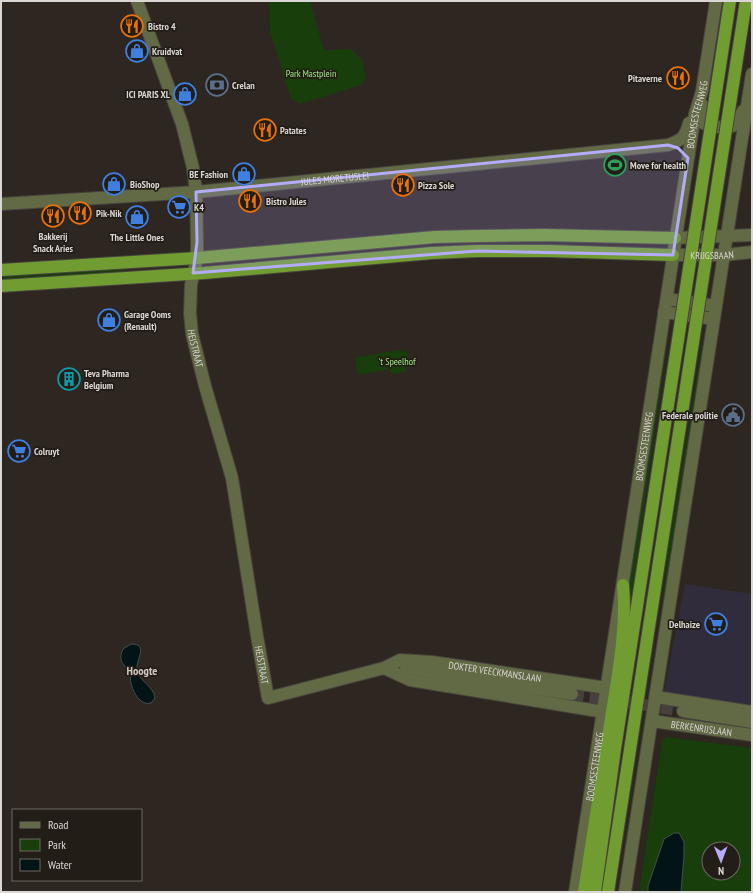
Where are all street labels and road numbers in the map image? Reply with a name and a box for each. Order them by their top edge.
street label: BOOMSESTEENWEG [683,80,710,149]
street label: JULES MORETUSLEI [299,168,370,188]
street label: KRIJGSBAAN [690,248,734,262]
street label: HEISTRAAT [185,329,207,369]
street label: BOOMSESTEENWEG [632,411,655,482]
street label: HEISTRAAT [252,645,272,686]
street label: DOKTER VEECKMANSLAAN [448,658,542,685]
street label: BERKENRIJSLAAN [670,717,733,739]
street label: BOOMSESTEENWEG [583,731,606,802]

